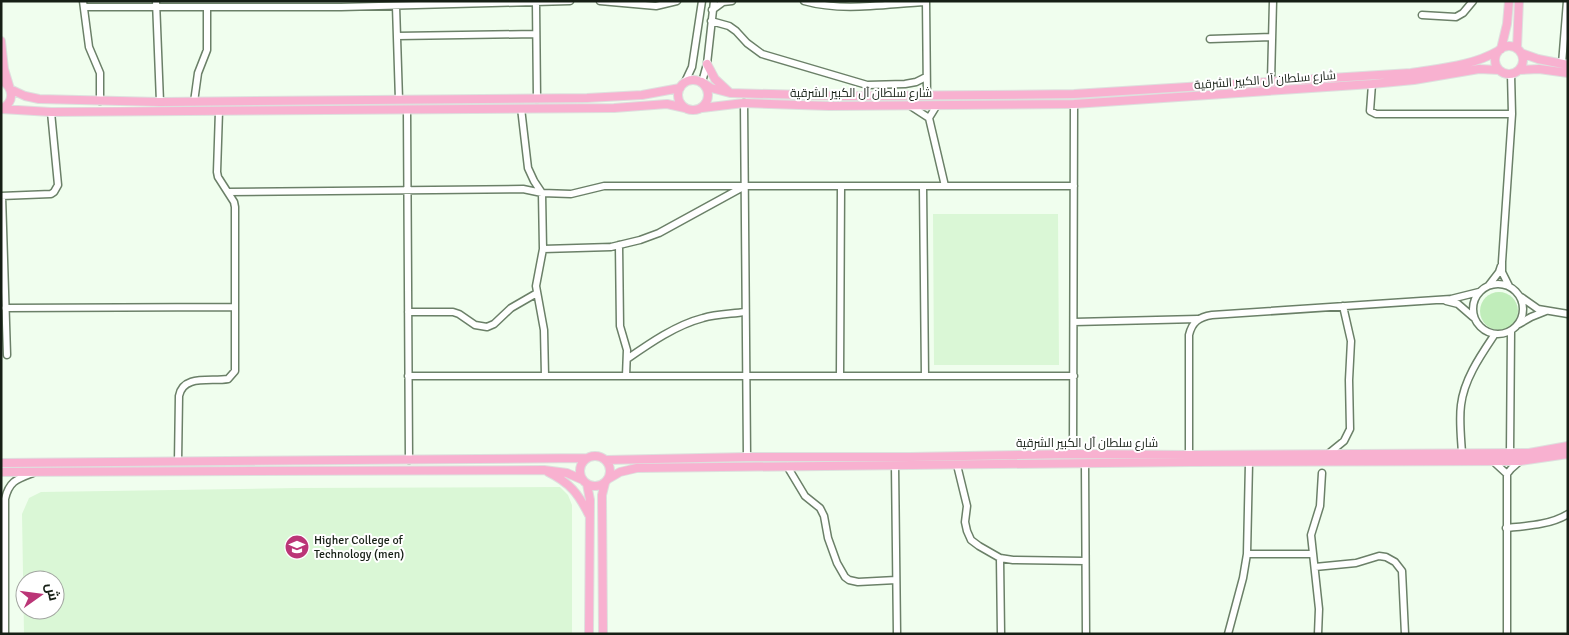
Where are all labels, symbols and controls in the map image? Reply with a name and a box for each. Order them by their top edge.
street label: شارع سلطان آل الكبير الشرقية [1194,68,1337,93]
street label: شارع سلطان آل الكبير الشرقية [790,86,932,101]
street label: شارع سلطان آل الكبير الشرقية [1016,436,1158,451]
place label: Higher College of Technology (men) [314,533,404,562]
school or university icon: Higher College of Technology (men) [284,534,310,560]
north arrow [15,570,65,620]
text: ش [42,581,63,603]

